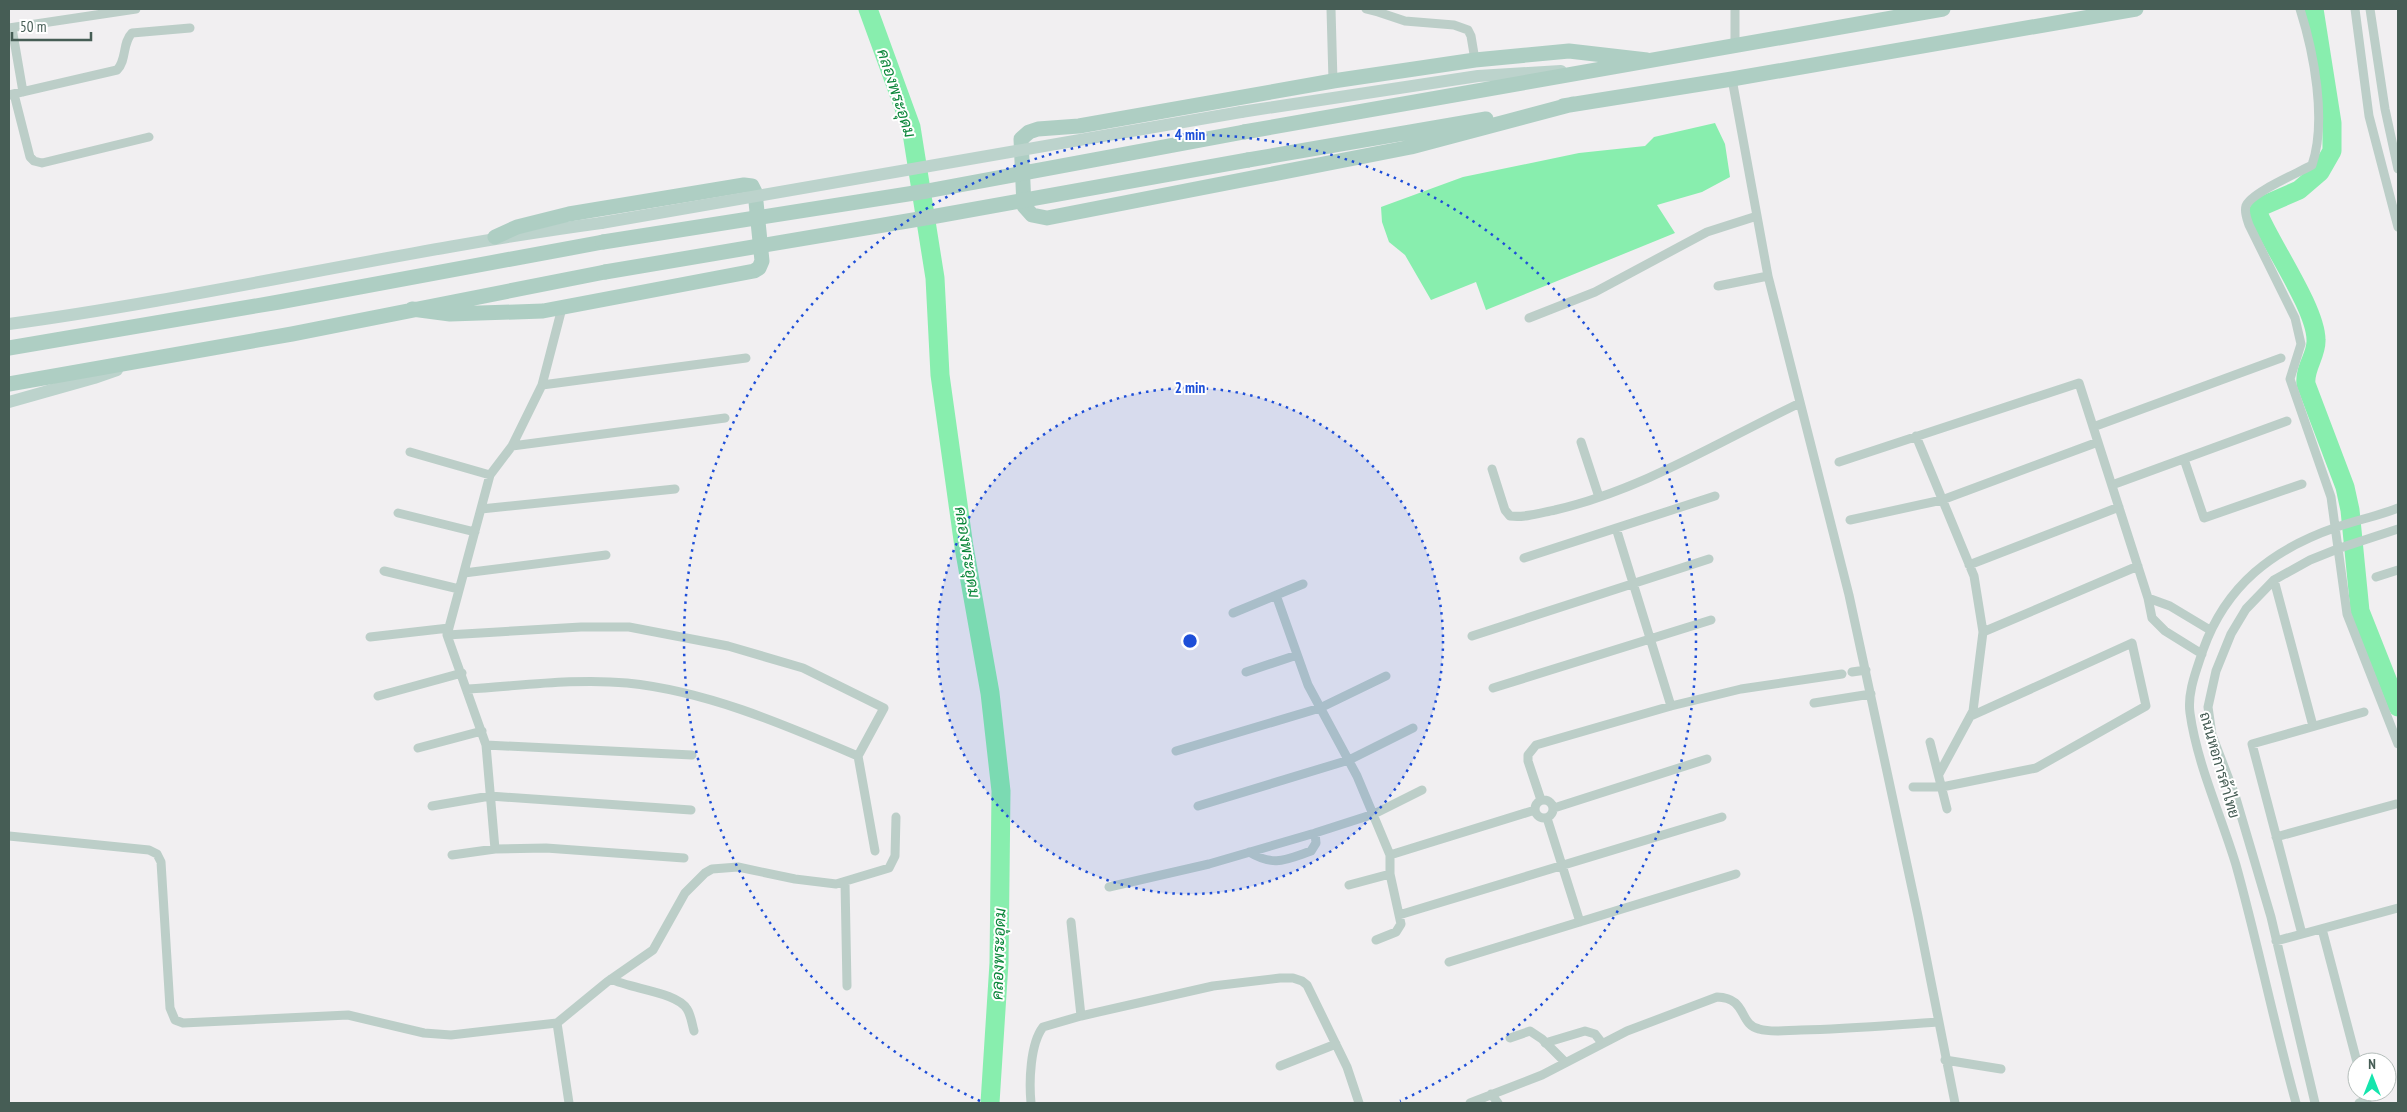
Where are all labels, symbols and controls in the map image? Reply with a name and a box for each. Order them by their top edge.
scale bar [12,10,91,42]
text: 50 m [20,17,46,36]
water label: คลองพระอุดม [871,46,921,141]
text: 4 min [1175,125,1205,144]
text: 2 min [1175,378,1205,397]
water label: คลองพระอุดม [949,505,985,600]
centre of rings [1181,632,1199,650]
street label: ถนนหอการค้าไทย [2196,710,2244,820]
water label: คลองพระอุดม [986,907,1012,1000]
north arrow [2347,1052,2397,1102]
text: N [2368,1055,2376,1073]

